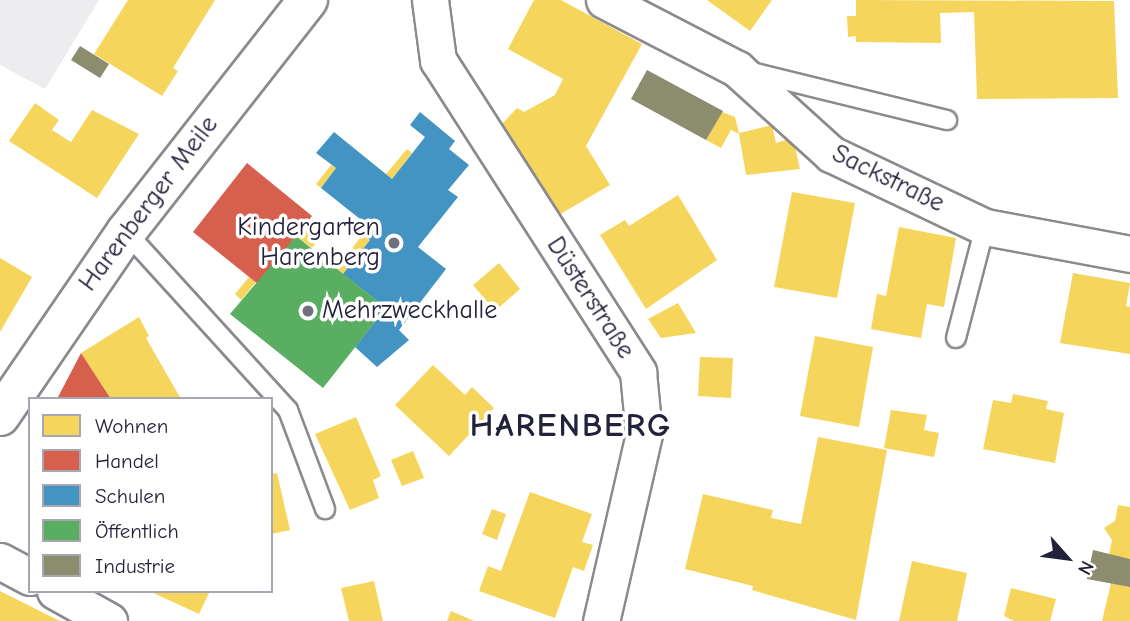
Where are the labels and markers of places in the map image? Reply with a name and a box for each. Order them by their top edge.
place label: Kindergarten Harenberg [237,212,380,274]
marker: Kindergarten Harenberg [386,235,402,251]
place label: Mehrzweckhalle [322,295,497,327]
marker: Mehrzweckhalle [300,303,316,319]

